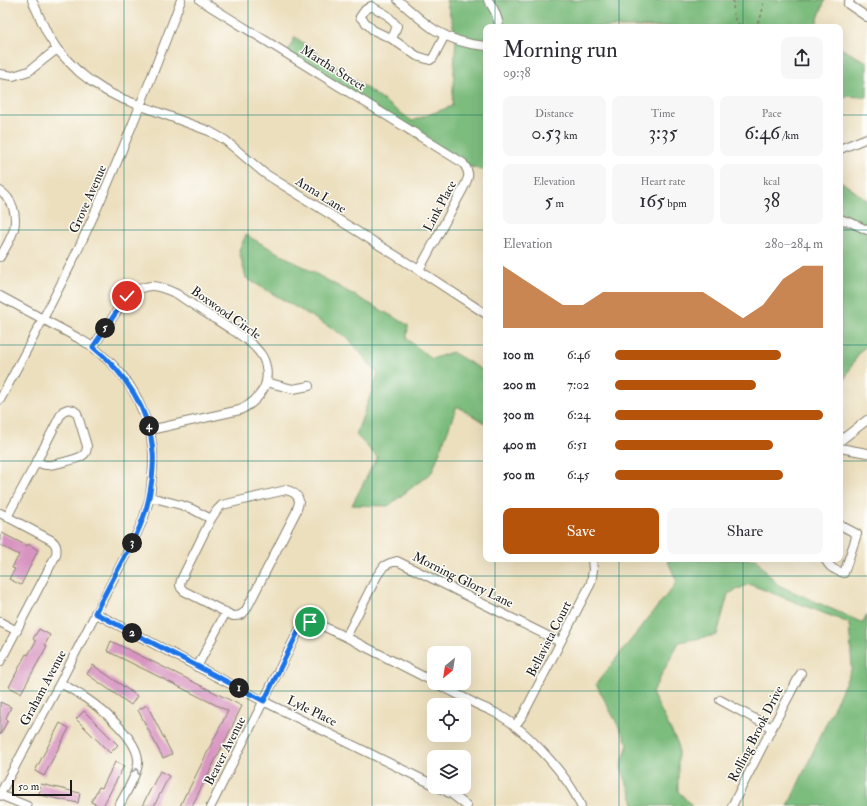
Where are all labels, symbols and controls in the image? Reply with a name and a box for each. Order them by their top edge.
text: Morning run [503,36,618,64]
button: share [781,37,823,79]
street label: Martha Street [298,42,368,94]
text: 09:38 [503,65,531,81]
text: Distance [535,107,574,120]
text: Time [651,107,675,120]
text: Pace [762,107,782,120]
text: 0.53 [531,120,561,145]
text: 3:35 [648,120,678,145]
text: 6:46 [744,120,780,145]
text: km [561,129,578,142]
text: /km [780,129,799,142]
street label: Grove Avenue [66,162,110,236]
street label: Anna Lane [292,173,350,217]
text: Elevation [533,175,575,188]
text: Heart rate [641,175,685,188]
text: kcal [763,175,780,188]
street label: Link Place [420,177,460,234]
text: 5 [545,188,553,213]
text: 165 [639,188,665,213]
text: 38 [763,188,780,213]
text: m [553,197,564,210]
text: bpm [665,197,687,210]
text: Elevation [503,236,553,252]
text: 280–284 m [765,236,823,252]
pin [110,279,144,313]
street label: Boxwood Circle [188,283,264,343]
icon: check [116,285,138,307]
pin: 5 [95,318,115,338]
text: 5 [103,321,107,334]
text: 100 m [503,347,534,363]
text: 6:46 [567,347,590,363]
text: 200 m [503,377,536,393]
text: 7:02 [567,377,589,393]
text: 300 m [503,407,534,423]
text: 6:24 [567,407,590,423]
pin: 4 [139,416,159,436]
text: 4 [146,419,152,432]
text: 400 m [503,437,536,453]
text: 6:51 [567,437,587,453]
text: 500 m [503,467,535,483]
text: 6:45 [567,467,590,483]
button: Save [503,508,659,554]
button: Share [667,508,823,554]
pin: 3 [122,533,142,553]
text: 3 [130,536,134,549]
street label: Morning Glory Lane [410,549,516,612]
street label: Bellavista Court [523,598,575,680]
pin [293,605,327,639]
icon: arrive [299,611,321,633]
pin: 2 [122,623,142,643]
text: 2 [129,626,135,639]
north arrow [427,646,471,690]
map controls [427,646,471,794]
street label: Graham Avenue [16,647,70,729]
pin: 1 [229,678,249,698]
text: 1 [237,681,241,694]
street label: Rolling Brook Drive [725,683,787,785]
street label: Lyle Place [284,692,340,731]
button: locate [427,698,471,742]
street label: Beaver Avenue [201,713,249,788]
button: layers [427,750,471,794]
one-way arrow [131,768,139,775]
scale bar [12,778,72,797]
text: 50 m [18,780,39,793]

